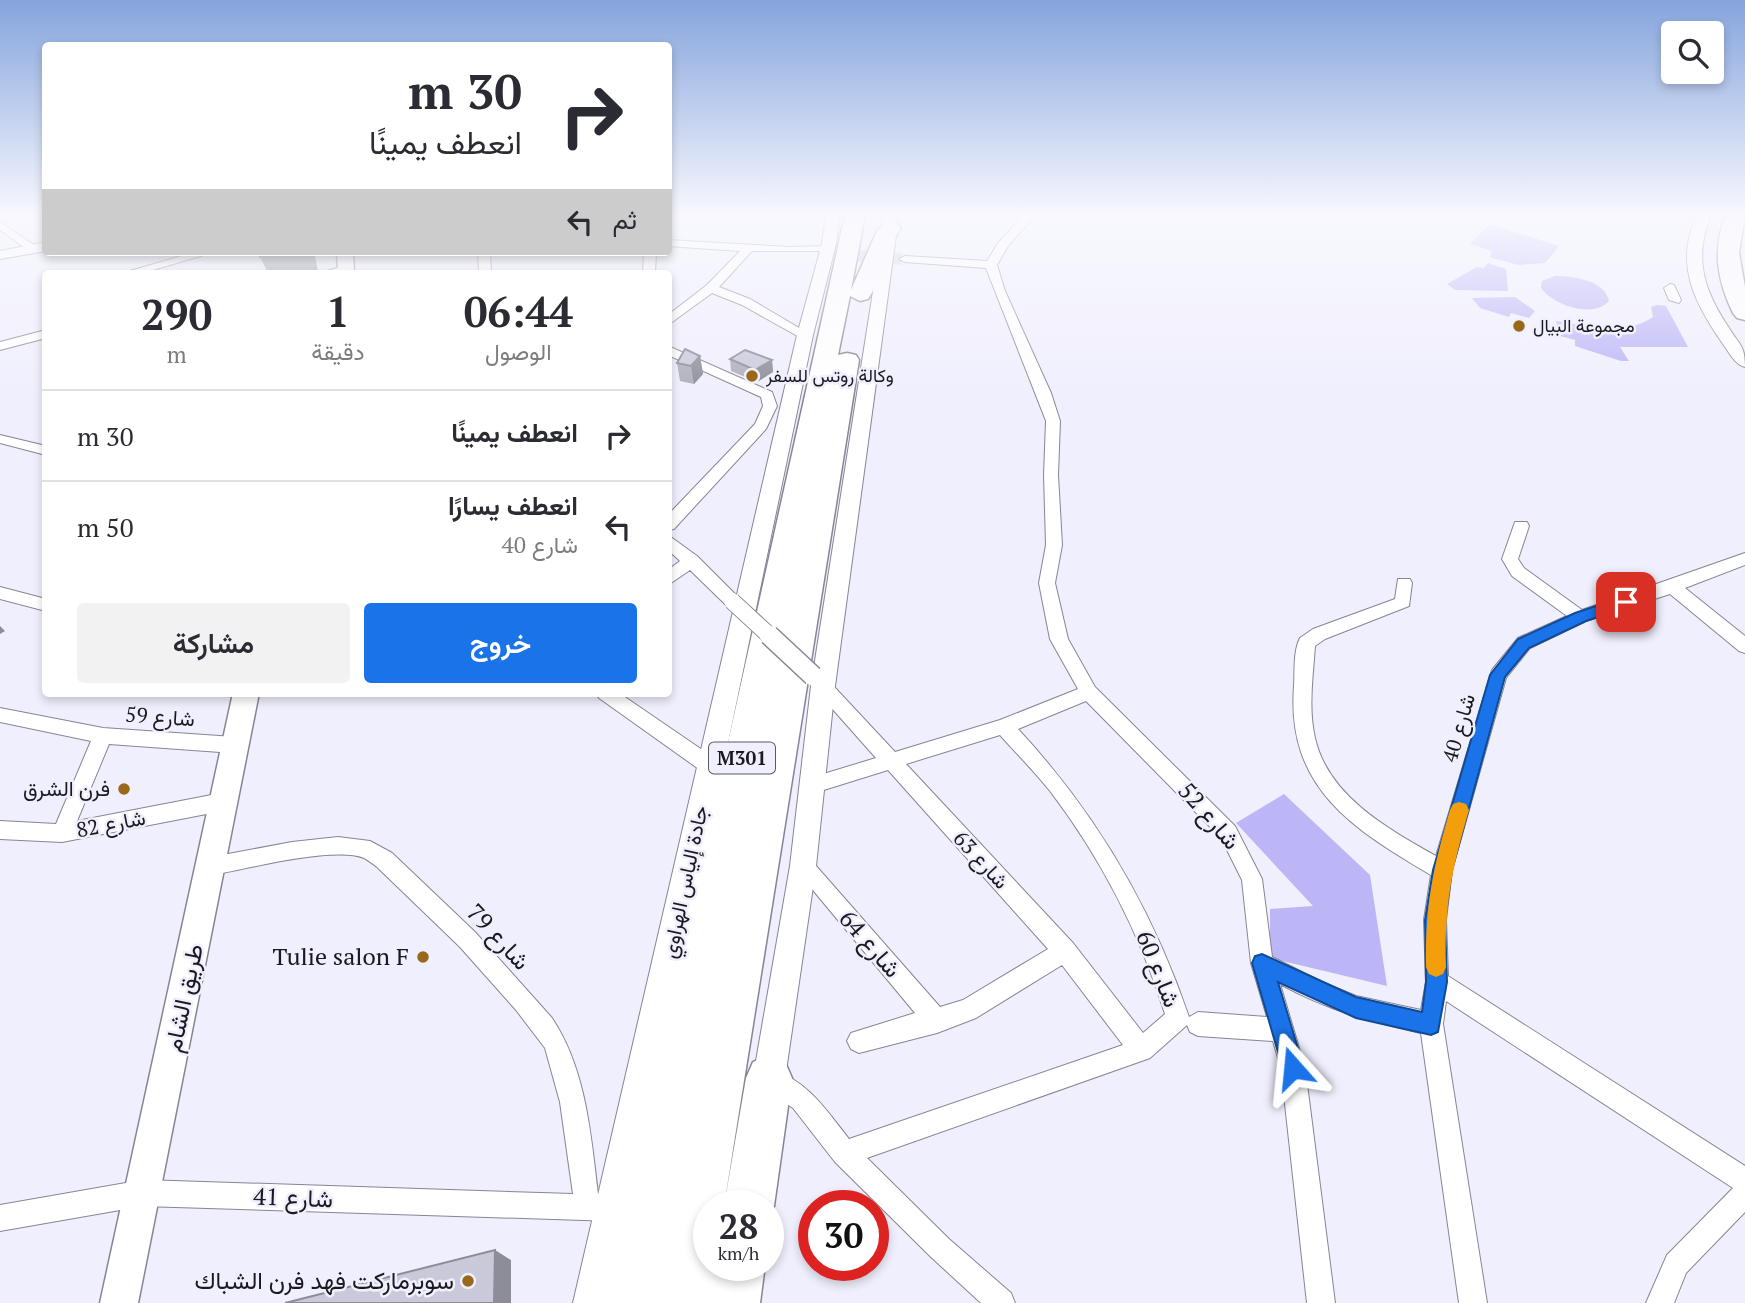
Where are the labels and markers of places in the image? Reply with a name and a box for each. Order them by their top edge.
place label: مجموعة البيال [1533,313,1635,337]
marker: مجموعة البيال [1511,318,1527,334]
place label: وكالة روتس للسفر [765,363,894,387]
marker: وكالة روتس للسفر [744,368,760,384]
pin [1596,572,1656,632]
place label: فرن الشرق [23,774,110,802]
marker: فرن الشرق [116,781,132,797]
place label: Tulie salon F [273,940,409,972]
marker: Tulie salon F [415,949,431,965]
place label: سوبرماركت فهد فرن الشباك [194,1264,454,1296]
marker: سوبرماركت فهد فرن الشباك [460,1273,476,1289]

